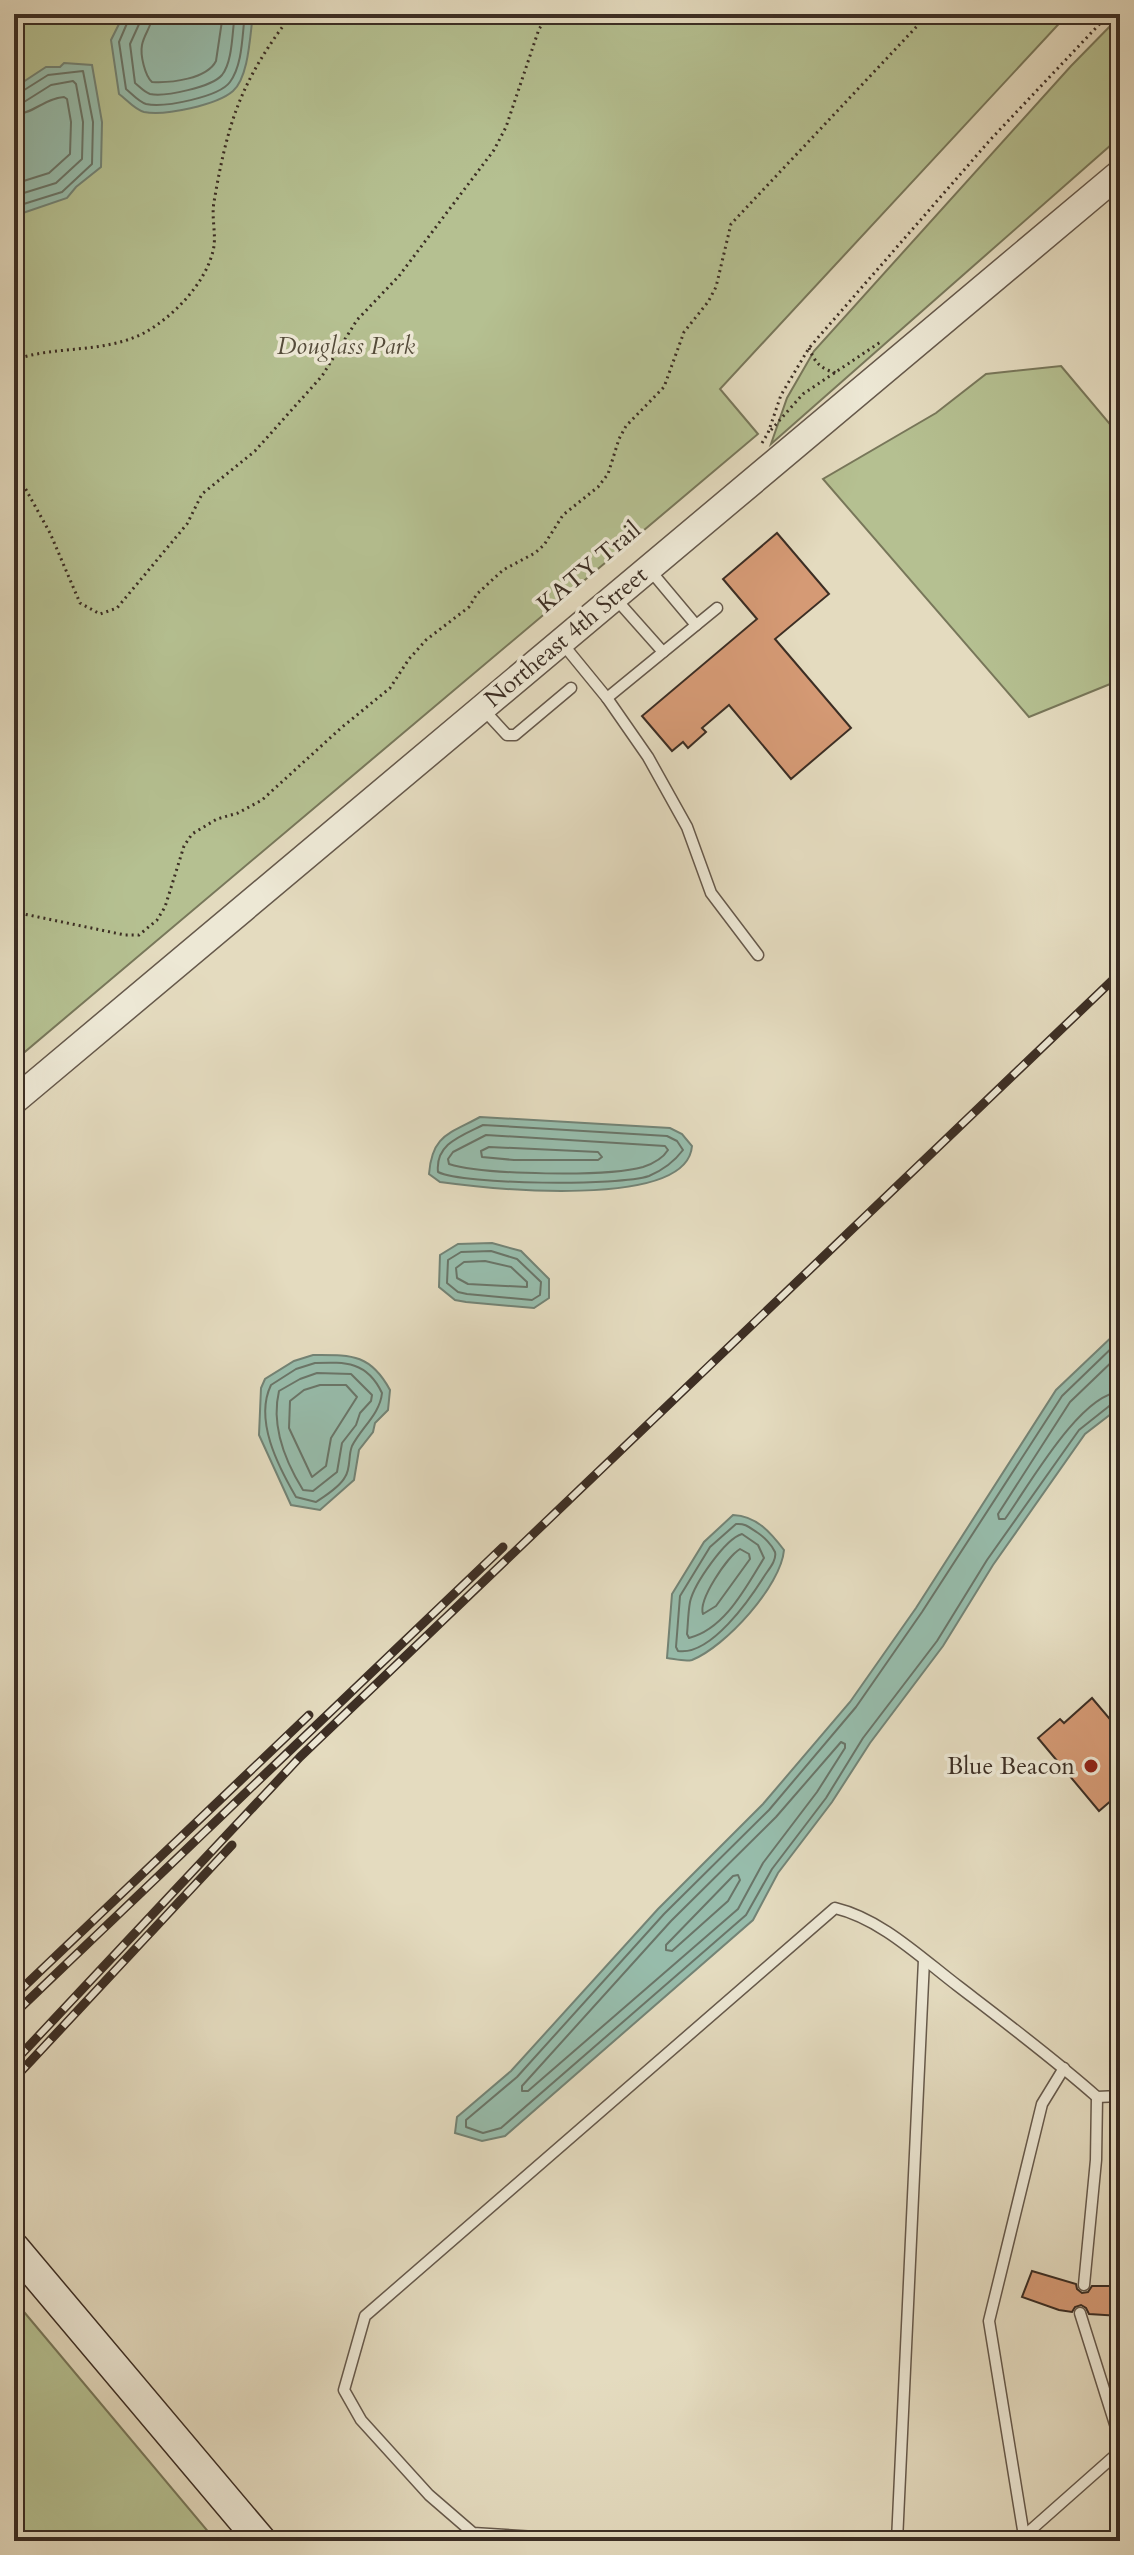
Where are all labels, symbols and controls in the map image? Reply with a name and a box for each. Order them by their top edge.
park label: Douglass Park [277,330,415,363]
street label: KATY Trail [530,514,648,620]
street label: Northeast 4th Street [477,559,655,715]
place label: Blue Beacon [947,1750,1075,1783]
marker: Blue Beacon [1082,1757,1100,1775]

